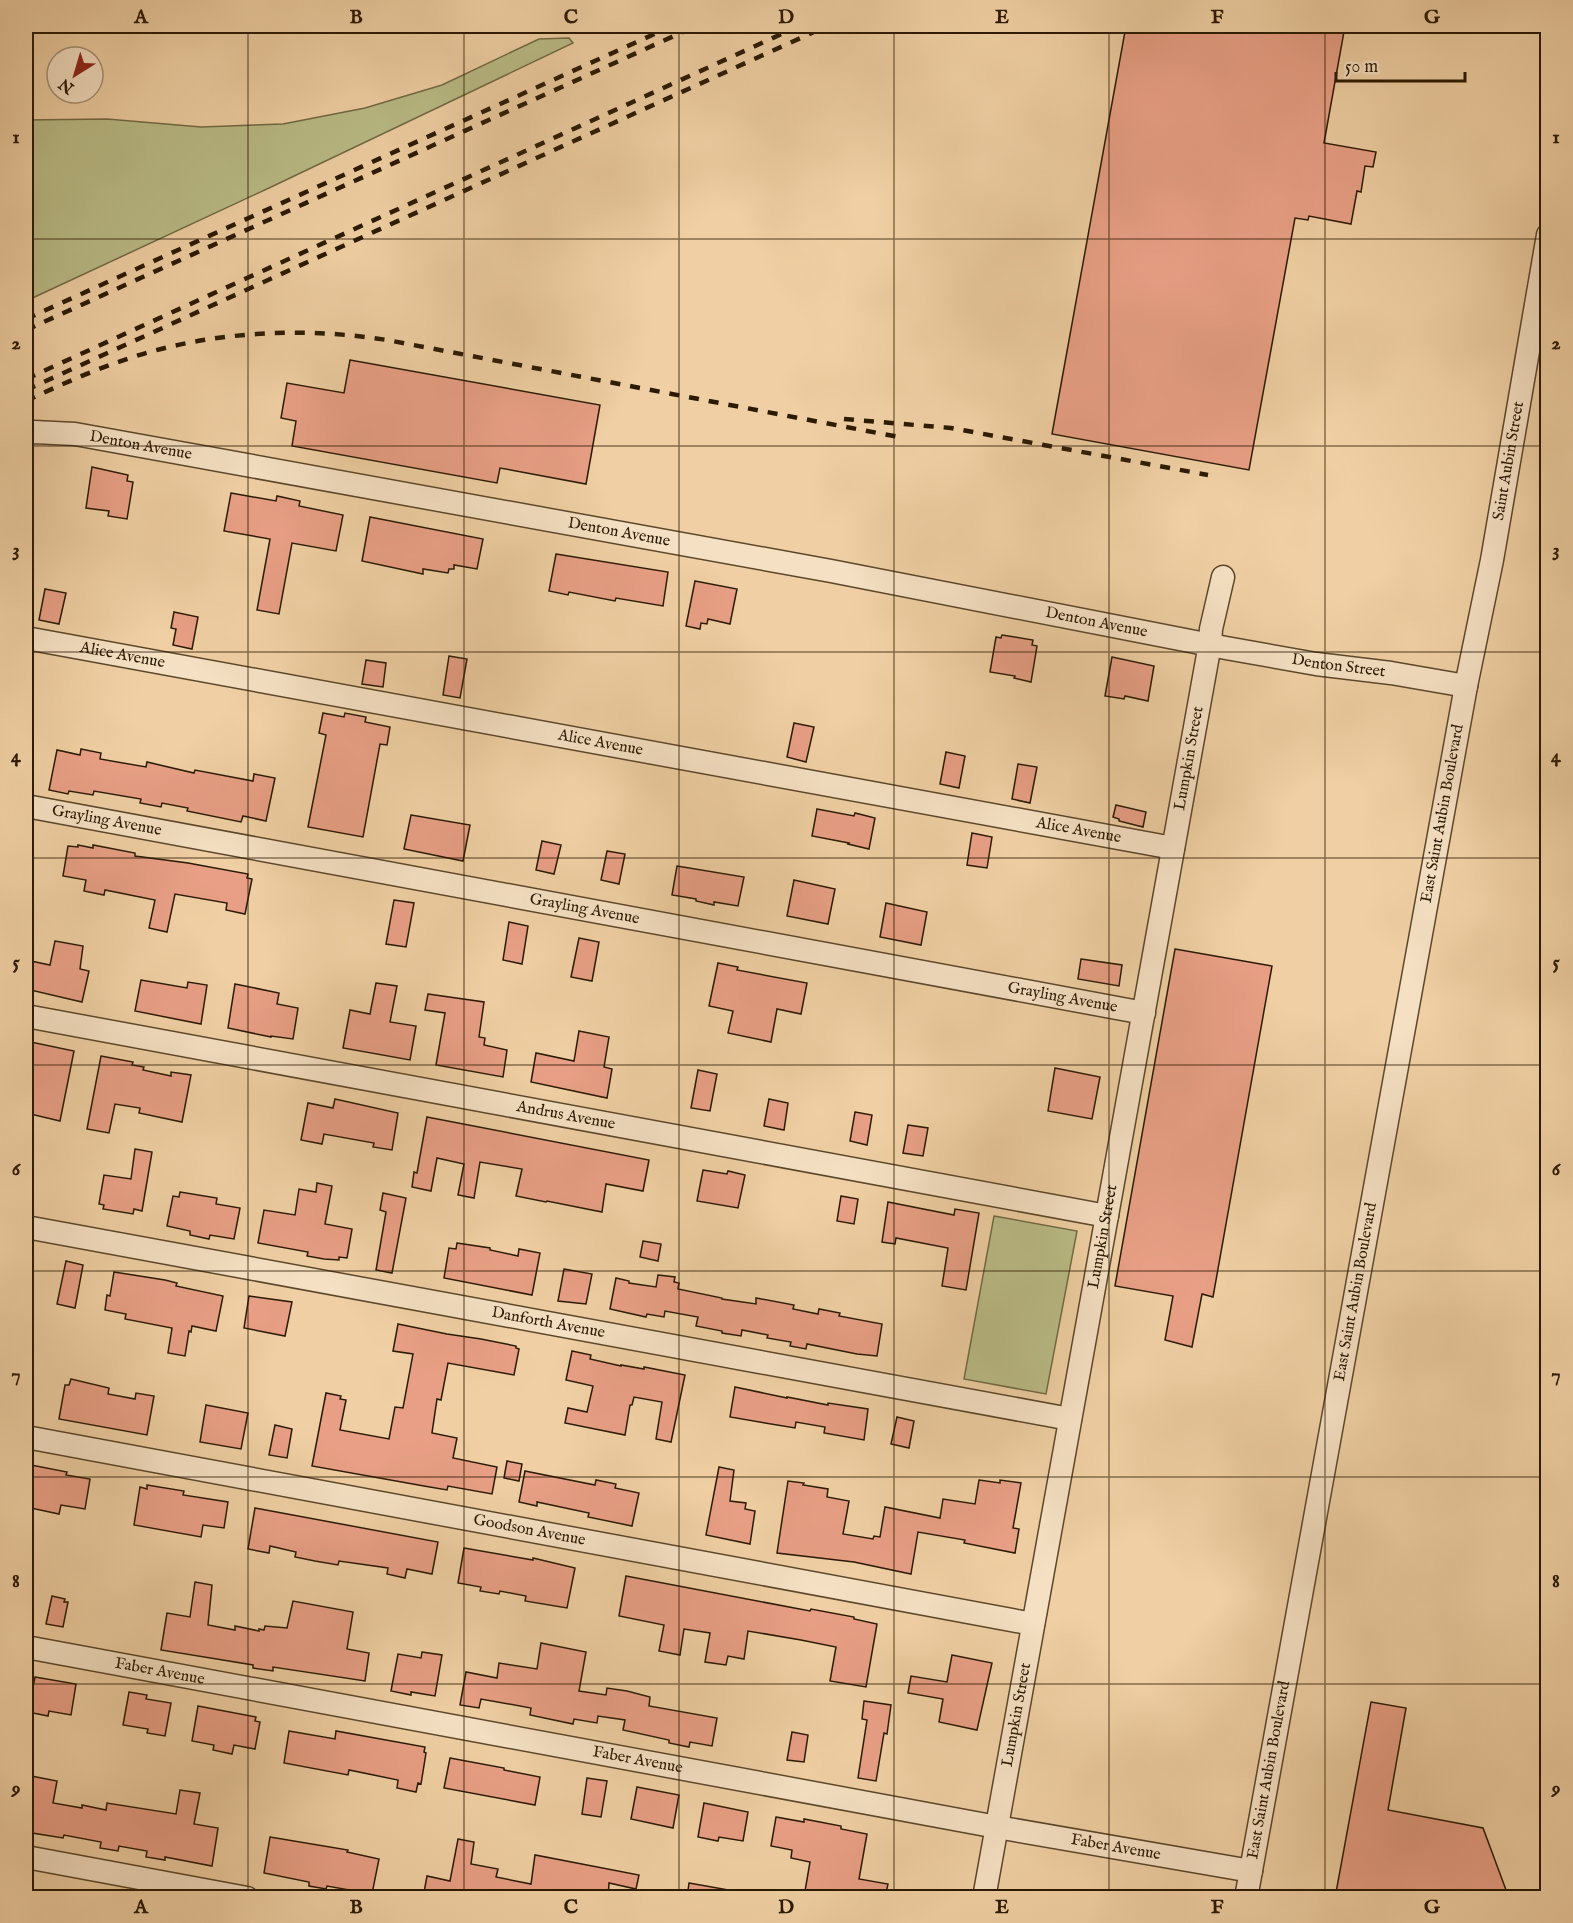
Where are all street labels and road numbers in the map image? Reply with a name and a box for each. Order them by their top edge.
street label: Saint Aubin Street [1489,399,1529,522]
street label: Denton Avenue [88,427,193,465]
street label: Denton Avenue [566,513,672,552]
street label: Denton Avenue [1044,603,1149,642]
street label: Alice Avenue [77,638,167,673]
street label: Denton Street [1290,650,1387,682]
street label: Lumpkin Street [1170,704,1209,812]
street label: East Saint Aubin Boulevard [1417,722,1469,905]
street label: Alice Avenue [555,725,645,761]
street label: Grayling Avenue [50,801,163,841]
street label: Alice Avenue [1033,813,1123,848]
street label: Grayling Avenue [528,889,641,929]
street label: Grayling Avenue [1006,978,1119,1018]
street label: Andrus Avenue [514,1097,617,1135]
street label: Lumpkin Street [1084,1183,1122,1290]
street label: East Saint Aubin Boulevard [1330,1201,1382,1383]
street label: Danforth Avenue [490,1303,607,1343]
street label: Goodson Avenue [472,1510,587,1551]
street label: Faber Avenue [113,1654,206,1690]
street label: Lumpkin Street [998,1661,1036,1769]
street label: East Saint Aubin Boulevard [1243,1679,1295,1861]
street label: Faber Avenue [591,1742,684,1779]
street label: Faber Avenue [1069,1830,1162,1865]

